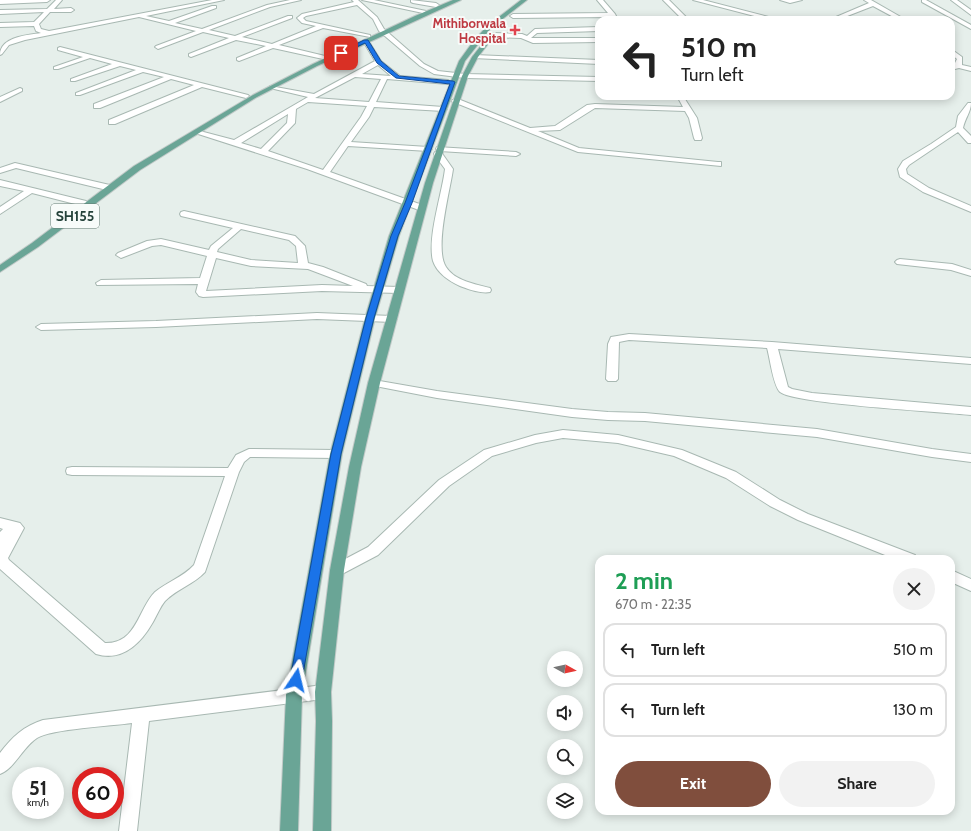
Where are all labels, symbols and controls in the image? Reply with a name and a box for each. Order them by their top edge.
place label: Mithiborwala Hospital [433,15,507,46]
marker: Mithiborwala Hospital [509,24,521,36]
text: 510 m [681,30,757,64]
icon: left [615,32,667,84]
pin [324,36,358,70]
icon: arrive [330,42,352,64]
text: Turn left [681,64,744,86]
road number: SH155 [51,204,99,228]
text: 2 min [615,566,673,595]
button: close [893,568,935,610]
text: 670 m · 22:35 [615,596,691,612]
icon: left [617,639,639,661]
text: Turn left [651,641,705,659]
text: 510 m [893,641,933,659]
north arrow [547,651,583,687]
map controls [547,651,583,819]
position arrow [275,659,317,701]
button: sound [547,695,583,731]
icon: left [617,699,639,721]
text: Turn left [651,701,705,719]
text: 130 m [893,701,933,719]
button: search [547,739,583,775]
button: Exit [615,761,771,807]
button: Share [779,761,935,807]
speed limit sign: 60 [72,767,124,819]
text: 51 [29,776,47,800]
button: layers [547,783,583,819]
text: km/h [27,796,49,809]

